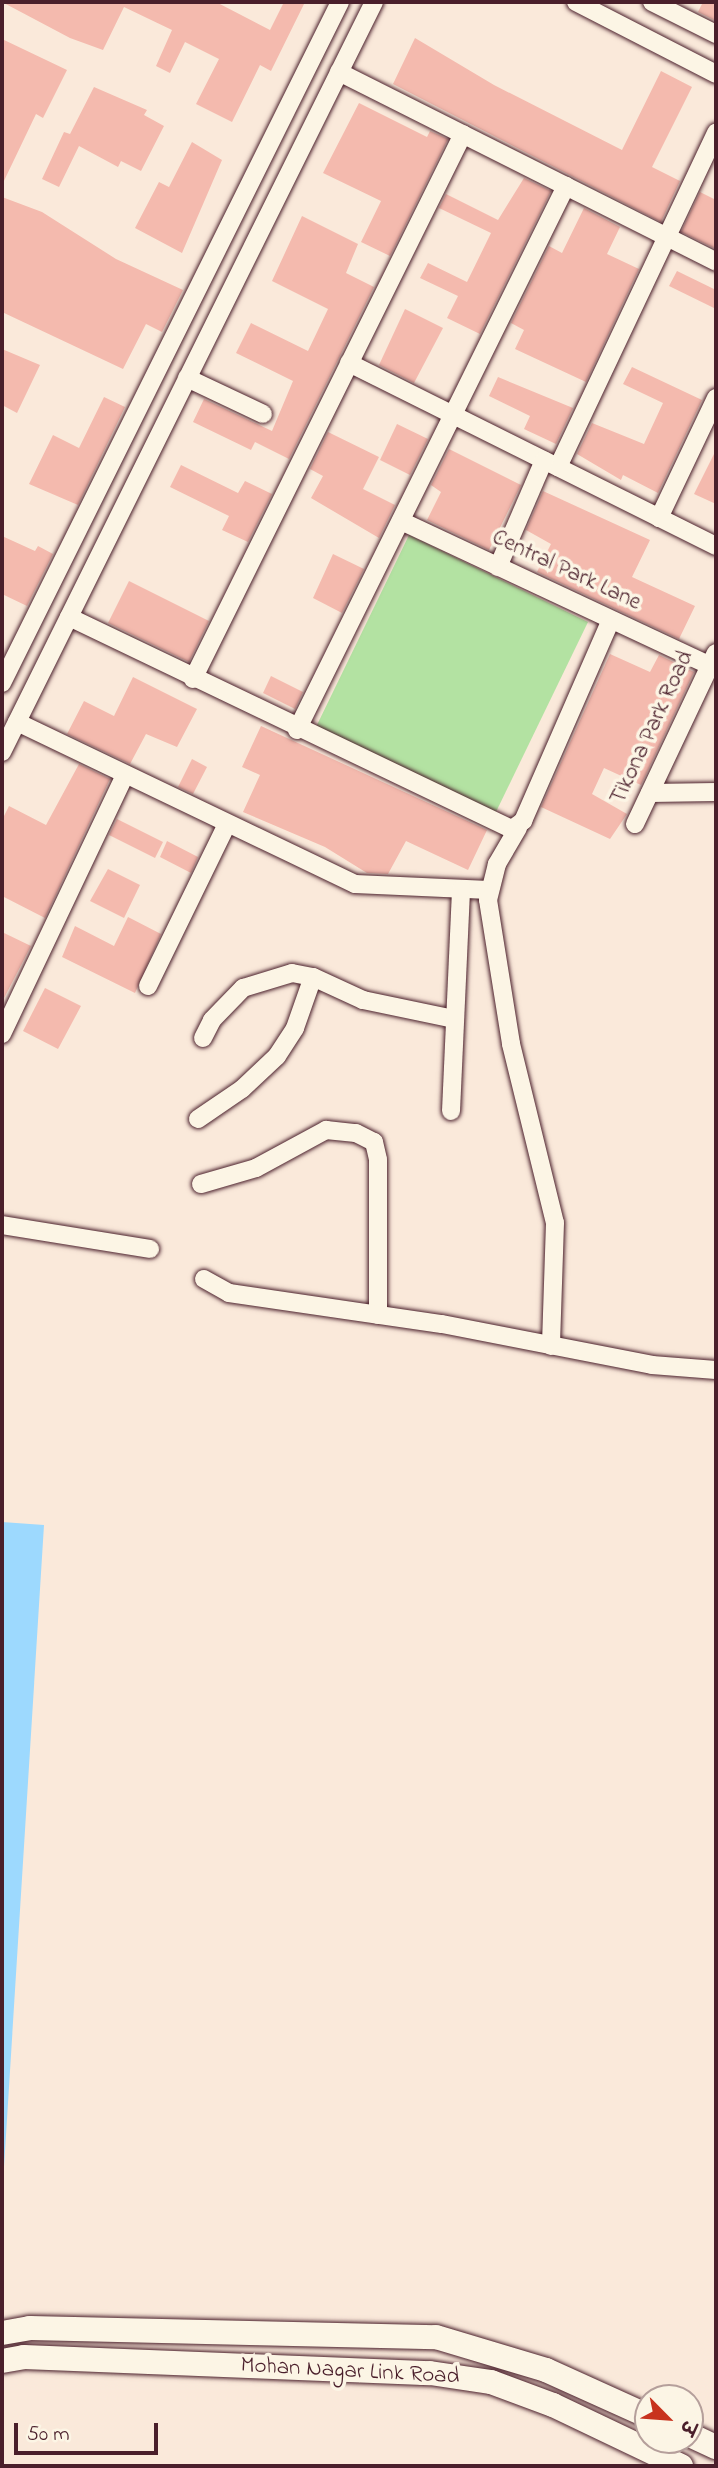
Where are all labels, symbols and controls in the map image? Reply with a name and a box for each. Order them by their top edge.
street label: Central Park Lane [487,524,645,618]
street label: Tikona Park Road [605,647,701,809]
street label: Mohan Nagar Link Road [240,2352,460,2392]
north arrow [634,2384,704,2454]
scale bar [18,2408,161,2452]
text: उ [672,2416,702,2439]
text: 50 m [27,2420,70,2450]

